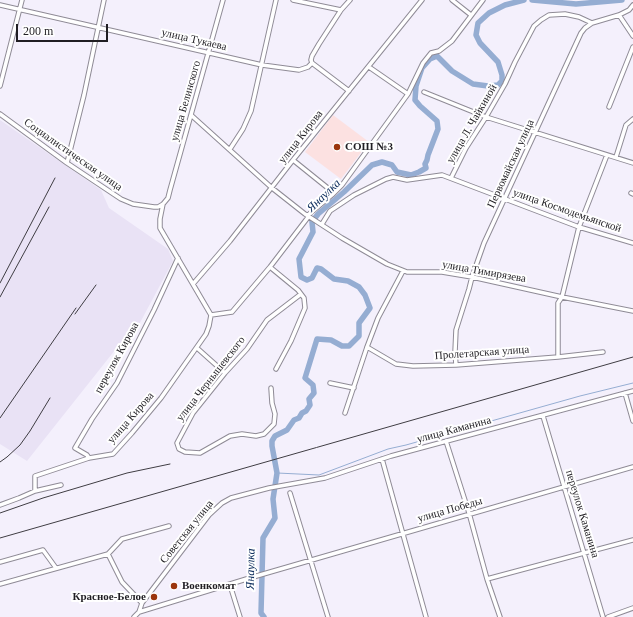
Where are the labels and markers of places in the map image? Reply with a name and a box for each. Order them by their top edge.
place label: СОШ №3 [345,140,393,154]
marker: СОШ №3 [332,142,342,152]
place label: Военкомат [182,579,236,593]
marker: Военкомат [169,581,179,591]
place label: Красное-Белое [72,590,146,604]
marker: Красное-Белое [149,592,159,602]

